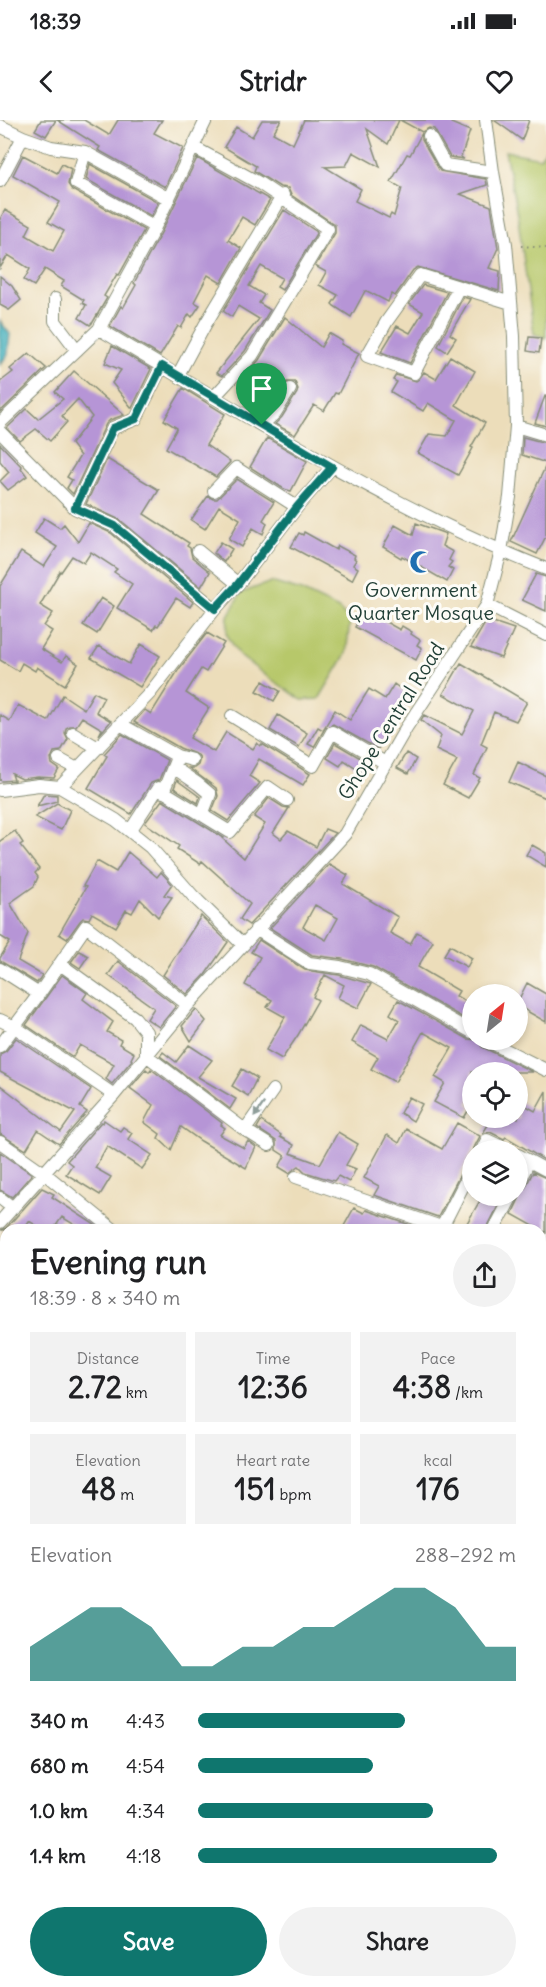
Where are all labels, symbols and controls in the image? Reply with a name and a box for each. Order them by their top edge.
text: 18:39 [30,7,82,35]
text: Stridr [239,64,307,98]
icon: back [30,65,63,98]
icon: heart [483,65,516,98]
pin [236,363,287,425]
icon: arrive [245,372,278,405]
mosque icon: Government Quarter Mosque [408,549,434,575]
place label: Government Quarter Mosque [348,577,494,625]
street label: Ghope Central Road [332,637,449,804]
north arrow [462,984,528,1050]
map controls [462,984,528,1206]
button: locate [462,1062,528,1128]
one-way arrow [253,1102,265,1118]
button: layers [462,1140,528,1206]
text: Evening run [30,1241,206,1283]
button: share [453,1244,516,1307]
text: 18:39 · 8 × 340 m [30,1285,180,1310]
text: Distance [77,1348,139,1368]
text: Time [256,1348,290,1368]
text: Pace [421,1348,455,1368]
text: 2.72 [68,1368,122,1406]
text: 12:36 [238,1368,308,1406]
text: 4:38 [393,1368,451,1406]
text: km [122,1382,148,1402]
text: /km [451,1382,483,1402]
text: Elevation [75,1450,141,1470]
text: Heart rate [236,1450,310,1470]
text: kcal [424,1450,452,1470]
text: 48 [82,1470,116,1508]
text: 151 [235,1470,276,1508]
text: 176 [416,1470,460,1508]
text: m [116,1484,134,1504]
text: bpm [276,1484,311,1504]
text: Elevation [30,1542,112,1567]
text: 288–292 m [415,1542,516,1567]
text: 340 m [30,1708,88,1733]
text: 4:43 [126,1708,165,1733]
text: 680 m [30,1753,89,1778]
text: 4:54 [126,1753,165,1778]
text: 1.0 km [30,1798,88,1823]
text: 4:34 [126,1798,165,1823]
text: 1.4 km [30,1843,86,1868]
text: 4:18 [126,1843,162,1868]
button: Save [30,1907,267,1976]
button: Share [279,1907,516,1976]

